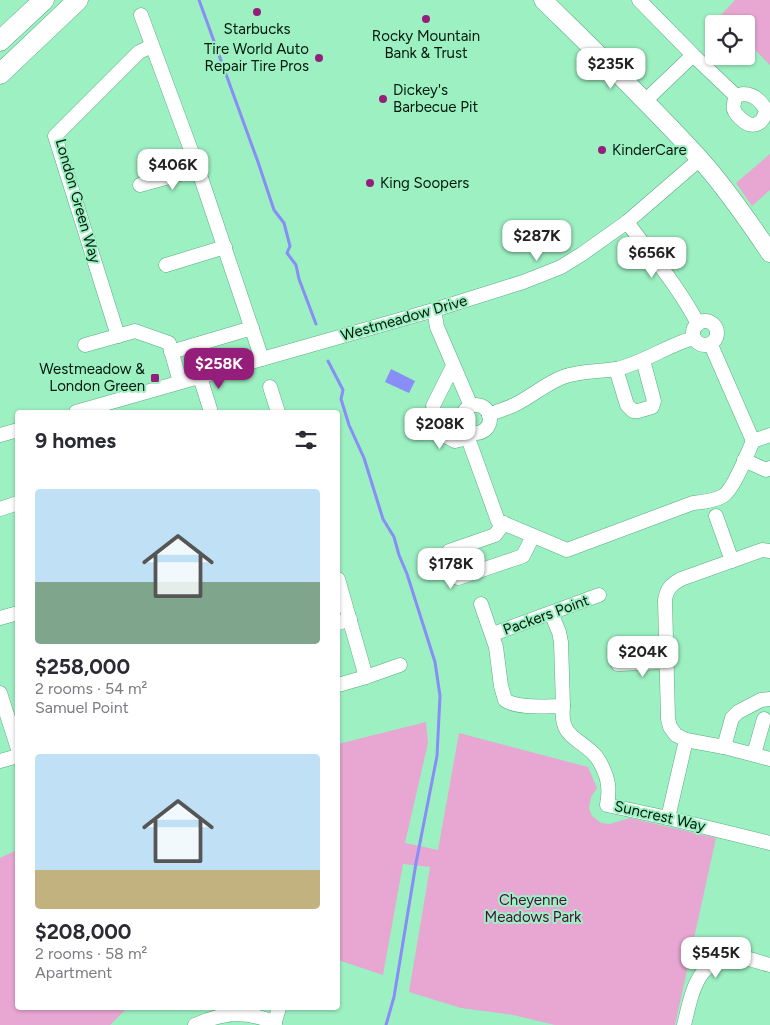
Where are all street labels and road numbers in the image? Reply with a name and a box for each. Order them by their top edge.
street label: London Green Way [52,137,104,265]
street label: Westmeadow Drive [339,291,469,345]
street label: Packers Point [501,591,592,639]
street label: Suncrest Way [613,797,707,835]

